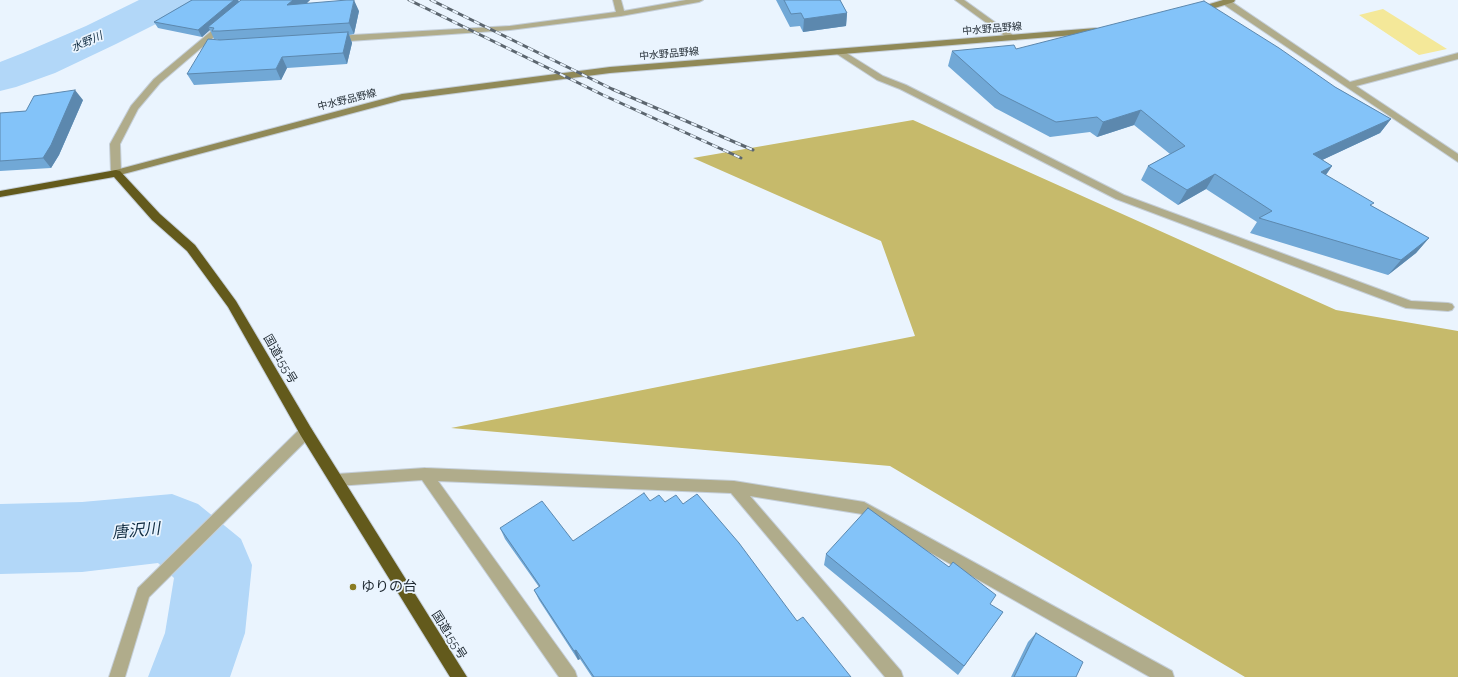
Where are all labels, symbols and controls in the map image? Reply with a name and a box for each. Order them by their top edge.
street label: 中水野品野線 [962,20,1022,38]
water label: 水野川 [69,29,105,55]
street label: 中水野品野線 [639,45,699,63]
street label: 中水野品野線 [316,87,378,113]
street label: 国道155号 [260,332,300,386]
water label: 唐沢川 [111,519,161,543]
place label: ゆりの台 [361,579,417,595]
marker: ゆりの台 [348,582,358,592]
street label: 国道155号 [429,608,469,662]

